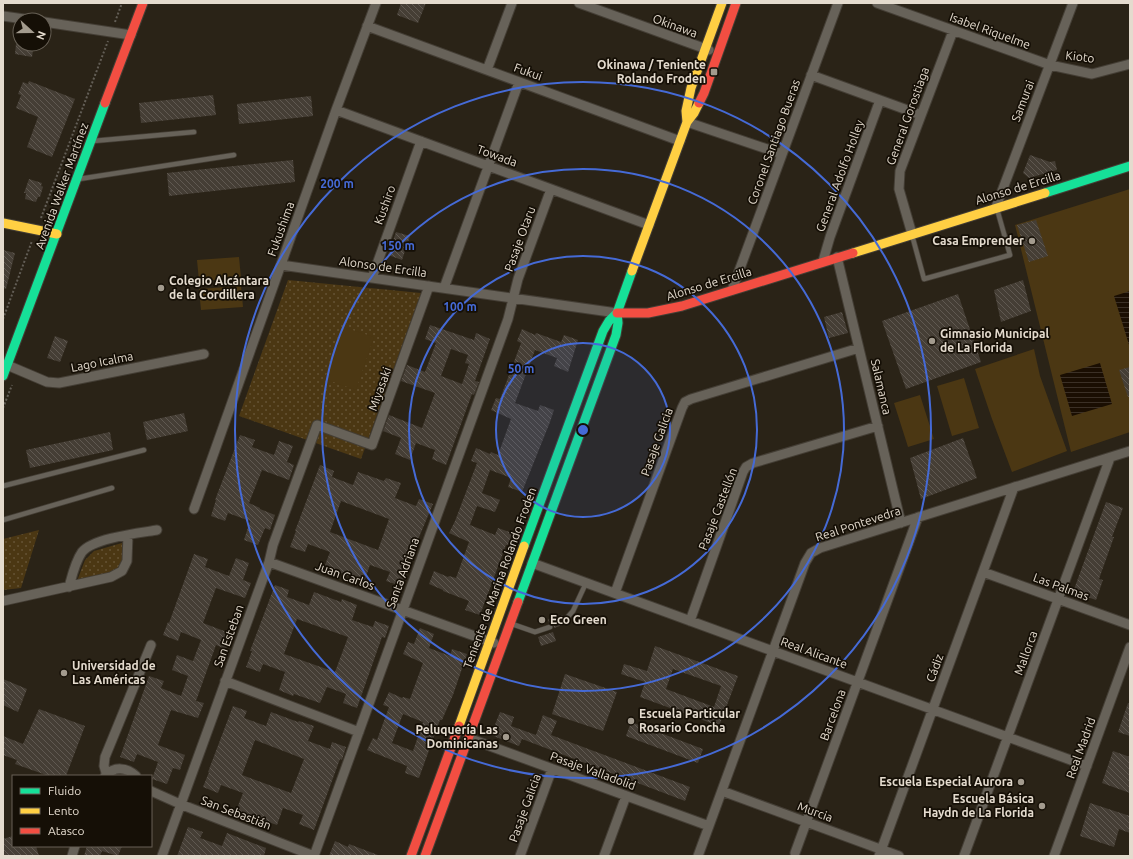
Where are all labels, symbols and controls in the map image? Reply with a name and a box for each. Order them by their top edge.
street label: Isabel Riquelme [948,10,1032,51]
street label: Okinawa [651,11,699,40]
north arrow [12,12,52,52]
text: N [34,30,48,42]
street label: Kioto [1065,48,1095,65]
place label: Okinawa / Teniente Rolando Froden [597,58,706,85]
street label: Fukui [512,60,544,83]
street label: General Gorostiaga [884,65,931,167]
marker: Okinawa / Teniente Rolando Froden [709,67,719,77]
street label: Coronel Santiago Bueras [745,78,802,206]
street label: Samurai [1009,78,1036,123]
street label: General Adolfo Holley [813,118,866,234]
street label: Avenida Walker Martínez [33,120,91,251]
street label: Towada [475,142,519,169]
street label: Alonso de Ercilla [974,168,1062,207]
text: 200 m [320,177,354,190]
street label: Kushiro [371,184,398,226]
street label: Fukushima [265,200,296,258]
street label: Pasaje Otaru [502,204,537,273]
place label: Casa Emprender [932,234,1024,247]
marker: Casa Emprender [1027,236,1037,246]
text: 150 m [381,239,415,252]
street label: Alonso de Ercilla [338,254,428,279]
street label: Alonso de Ercilla [665,264,753,303]
place label: Colegio Alcántara de la Cordillera [169,274,269,301]
marker: Colegio Alcántara de la Cordillera [156,283,166,293]
text: 100 m [443,300,477,313]
place label: Gimnasio Municipal de La Florida [940,327,1050,354]
marker: Gimnasio Municipal de La Florida [927,336,937,346]
street label: Lago Icalma [70,349,134,374]
street label: Salamanca [869,358,894,416]
text: 50 m [508,362,534,375]
street label: Miyasaki [366,365,393,412]
street label: Pasaje Galicia [638,406,675,478]
centre of rings [576,423,590,437]
street label: Pasaje Castellón [696,466,739,552]
street label: Teniente de Marina Rolando Froden [461,485,538,670]
street label: Real Pontevedra [814,504,902,543]
street label: Santa Adriana [384,536,421,610]
street label: Juan Carlos [314,559,377,592]
street label: Las Palmas [1032,570,1091,603]
street label: San Esteban [211,603,246,669]
place label: Eco Green [550,613,607,626]
marker: Eco Green [537,615,547,625]
street label: Mallorca [1012,629,1040,677]
street label: Real Alicante [779,634,849,671]
street label: Cádiz [923,652,946,684]
place label: Universidad de Las Américas [72,659,156,686]
marker: Universidad de Las Américas [59,668,69,678]
street label: Barcelona [817,687,848,742]
place label: Escuela Particular Rosario Concha [639,707,740,734]
street label: Real Madrid [1063,715,1098,780]
marker: Escuela Particular Rosario Concha [626,716,636,726]
place label: Peluquería Las Dominicanas [415,723,498,750]
marker: Peluquería Las Dominicanas [501,732,511,742]
street label: Pasaje Valladolid [549,749,638,792]
street label: Pasaje Galicia [506,772,543,844]
legend [12,775,152,847]
place label: Escuela Especial Aurora [879,775,1013,788]
marker: Escuela Especial Aurora [1016,777,1026,787]
text: Fluido [48,784,81,797]
place label: Escuela Básica Haydn de La Florida [923,792,1034,819]
street label: San Sebastián [199,793,273,832]
street label: Murcia [796,799,835,824]
marker: Escuela Básica Haydn de La Florida [1037,801,1047,811]
text: Lento [48,804,79,817]
text: Atasco [48,824,84,837]

